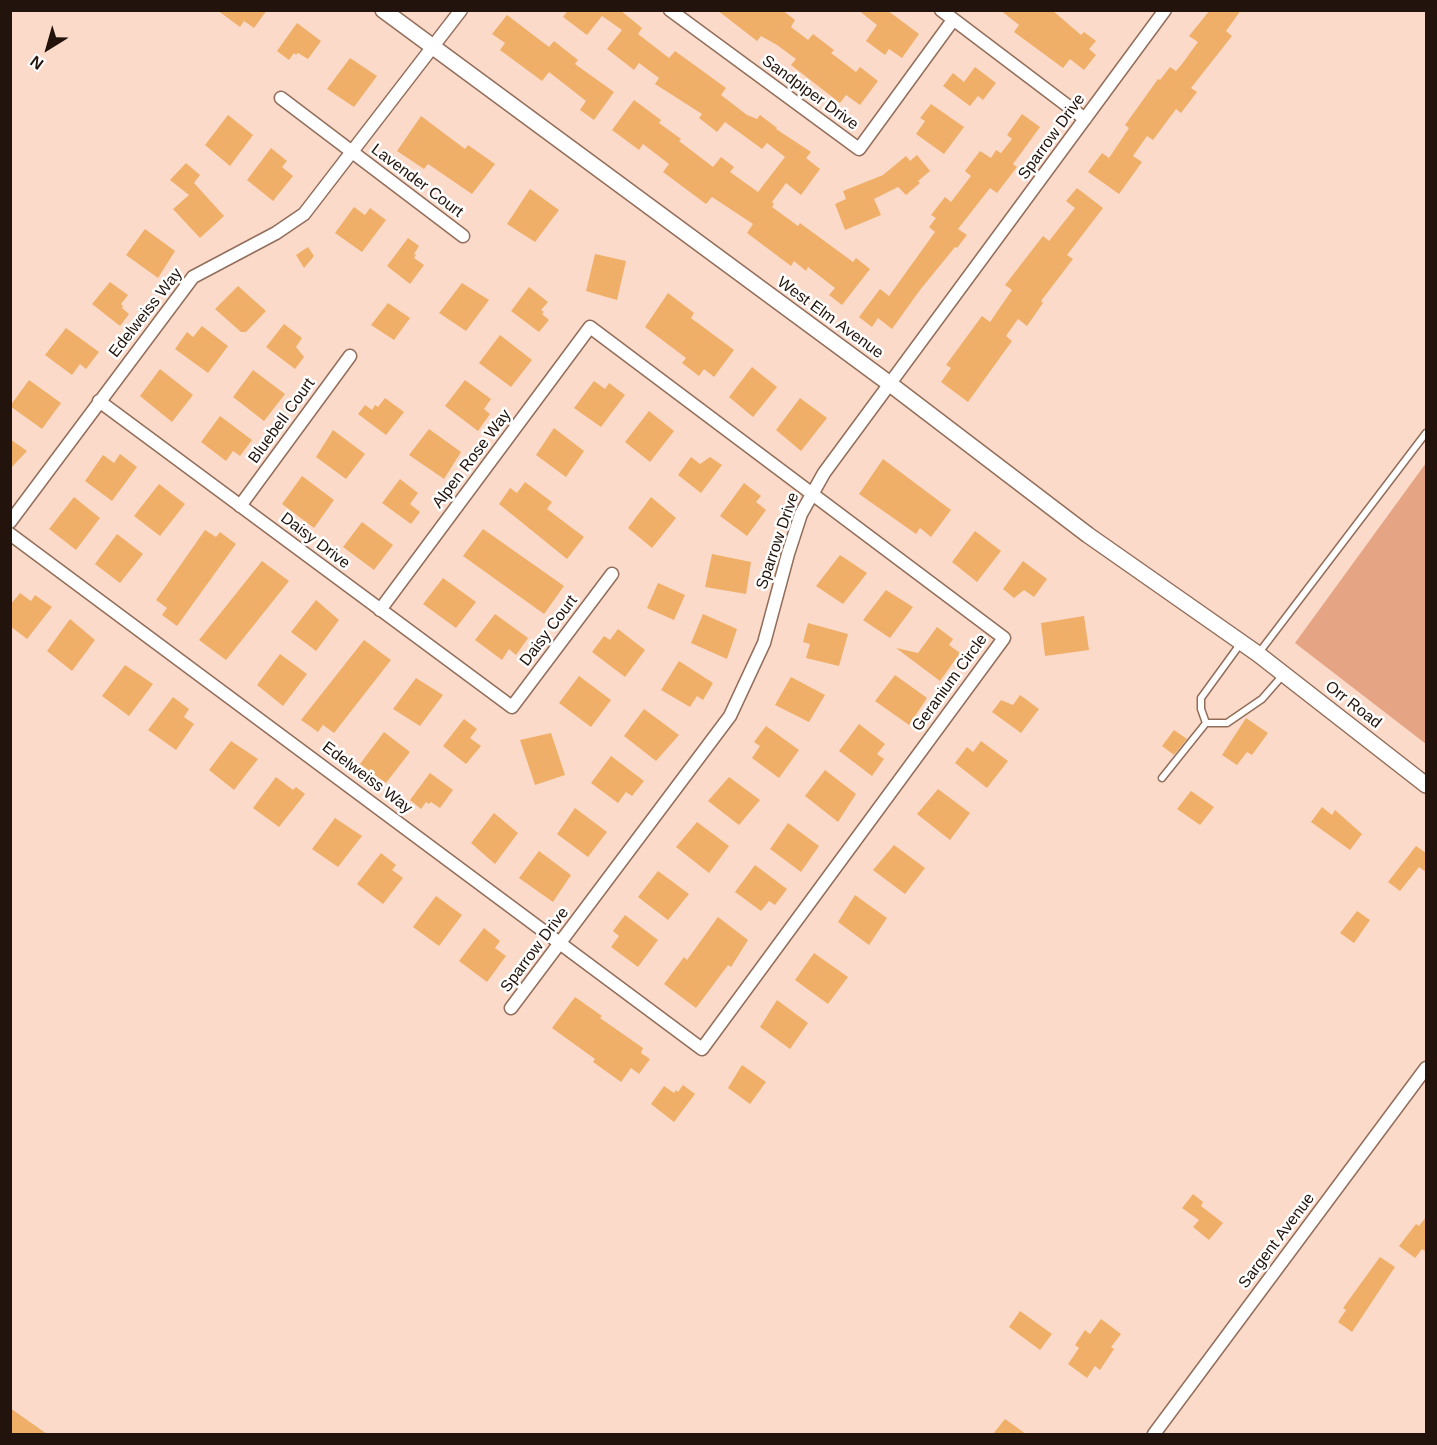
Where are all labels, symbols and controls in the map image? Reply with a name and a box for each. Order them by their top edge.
north arrow [18,18,78,78]
street label: Sandpiper Drive [758,52,862,134]
text: N [27,53,47,73]
street label: Sparrow Drive [1014,90,1090,184]
street label: Lavender Court [367,140,467,222]
street label: Edelweiss Way [105,265,187,361]
street label: West Elm Avenue [773,273,887,363]
street label: Bluebell Court [245,375,319,467]
street label: Alpen Rose Way [429,406,515,512]
street label: Sparrow Drive [752,490,804,592]
street label: Daisy Drive [277,509,353,573]
street label: Daisy Court [516,592,582,670]
street label: Geranium Circle [908,631,992,735]
street label: Orr Road [1321,677,1385,733]
street label: Edelweiss Way [318,738,416,818]
street label: Sparrow Drive [497,904,573,996]
street label: Sargent Avenue [1235,1190,1319,1292]

